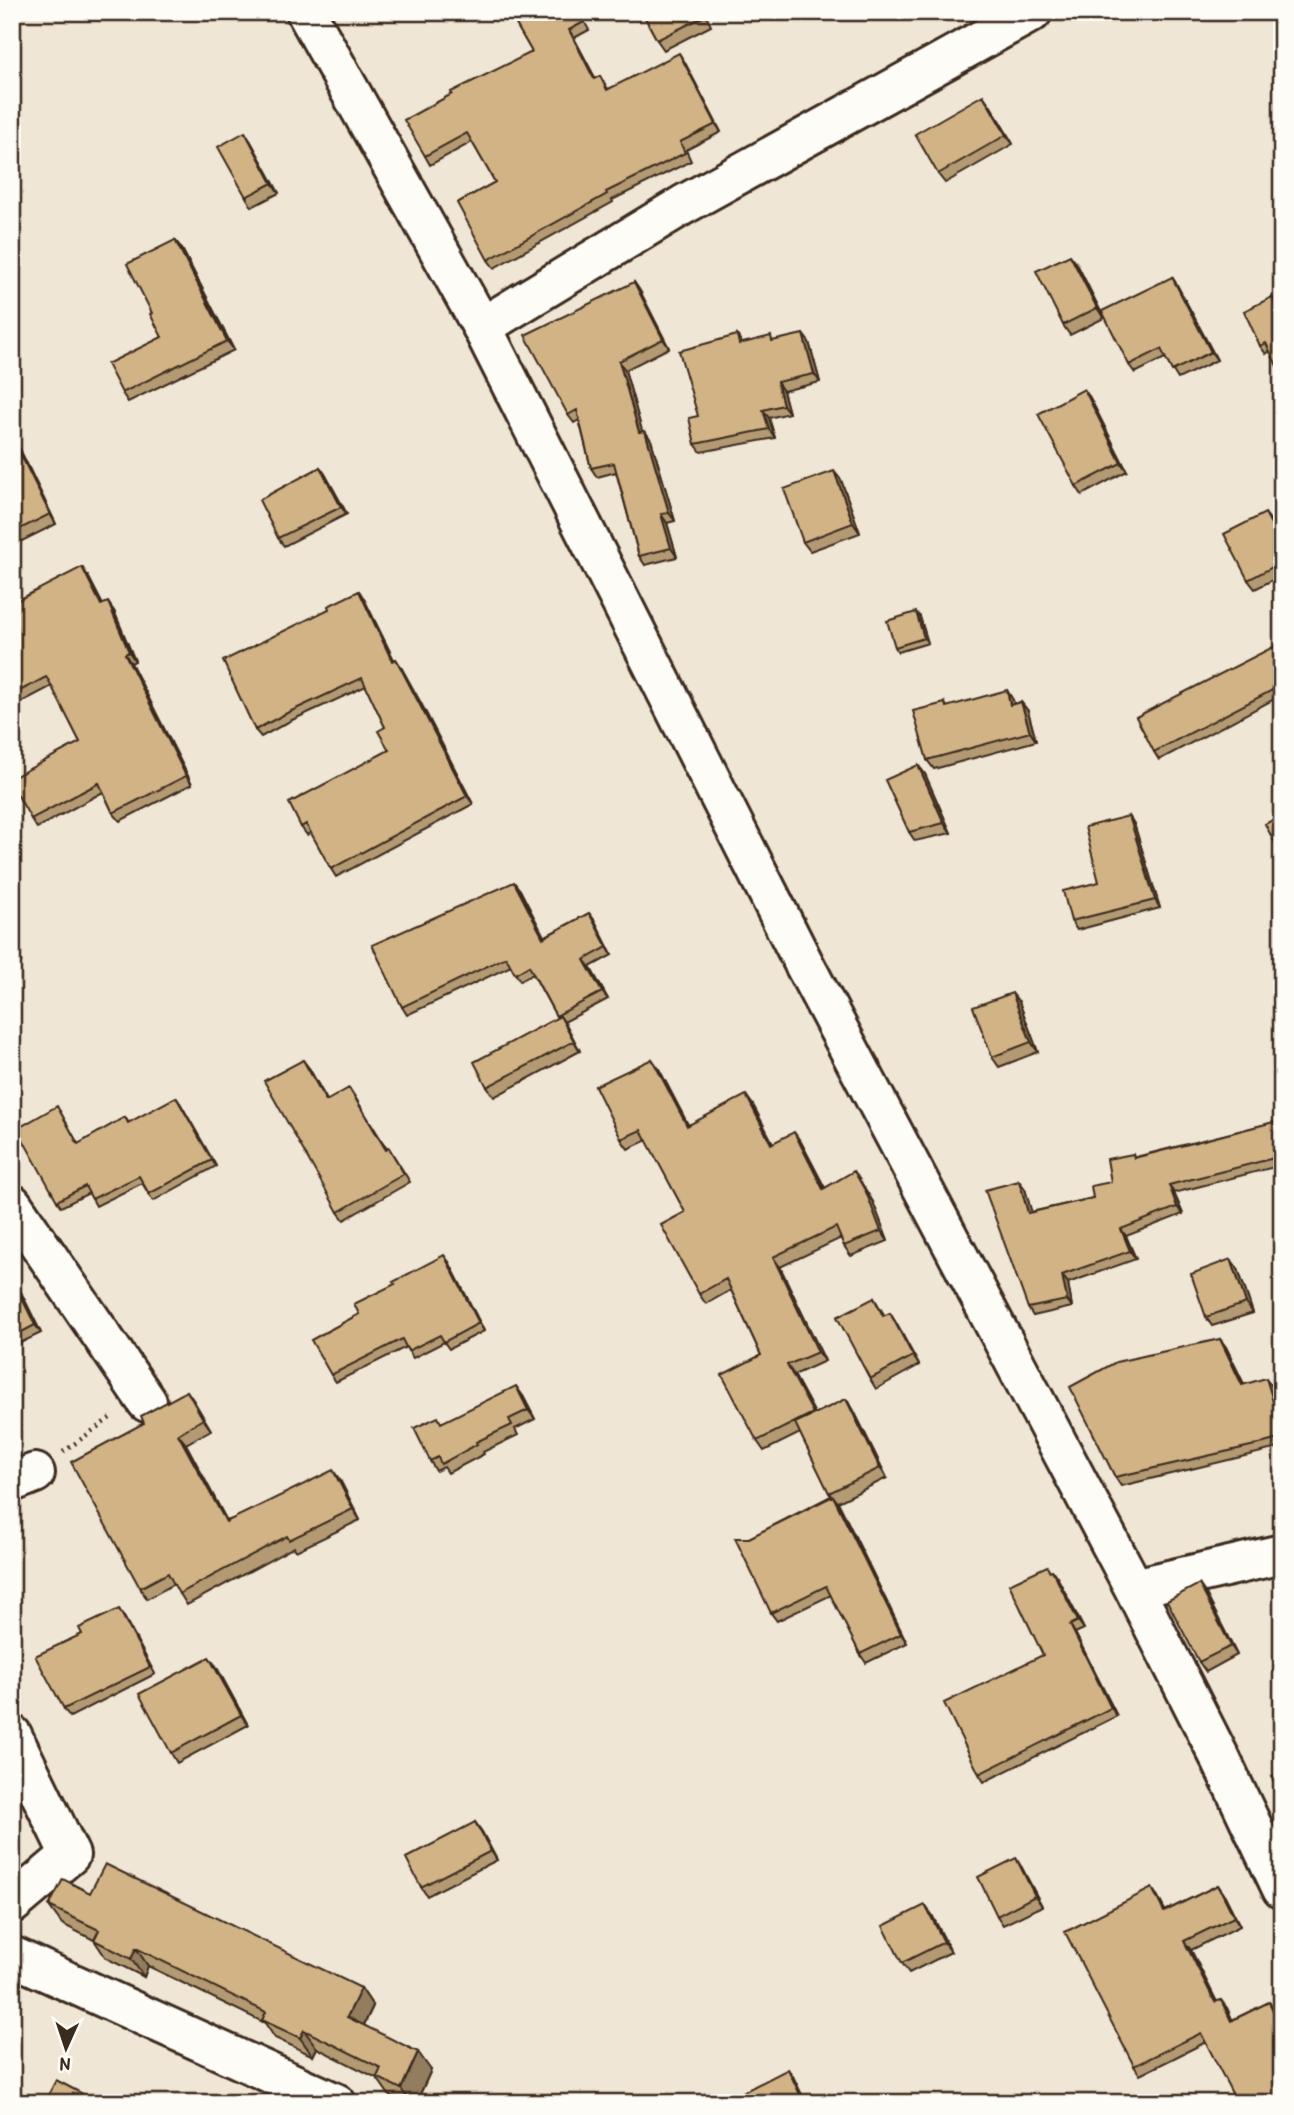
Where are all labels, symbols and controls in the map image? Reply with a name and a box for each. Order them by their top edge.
north arrow [32,2014,102,2084]
text: N [59,2052,71,2078]

